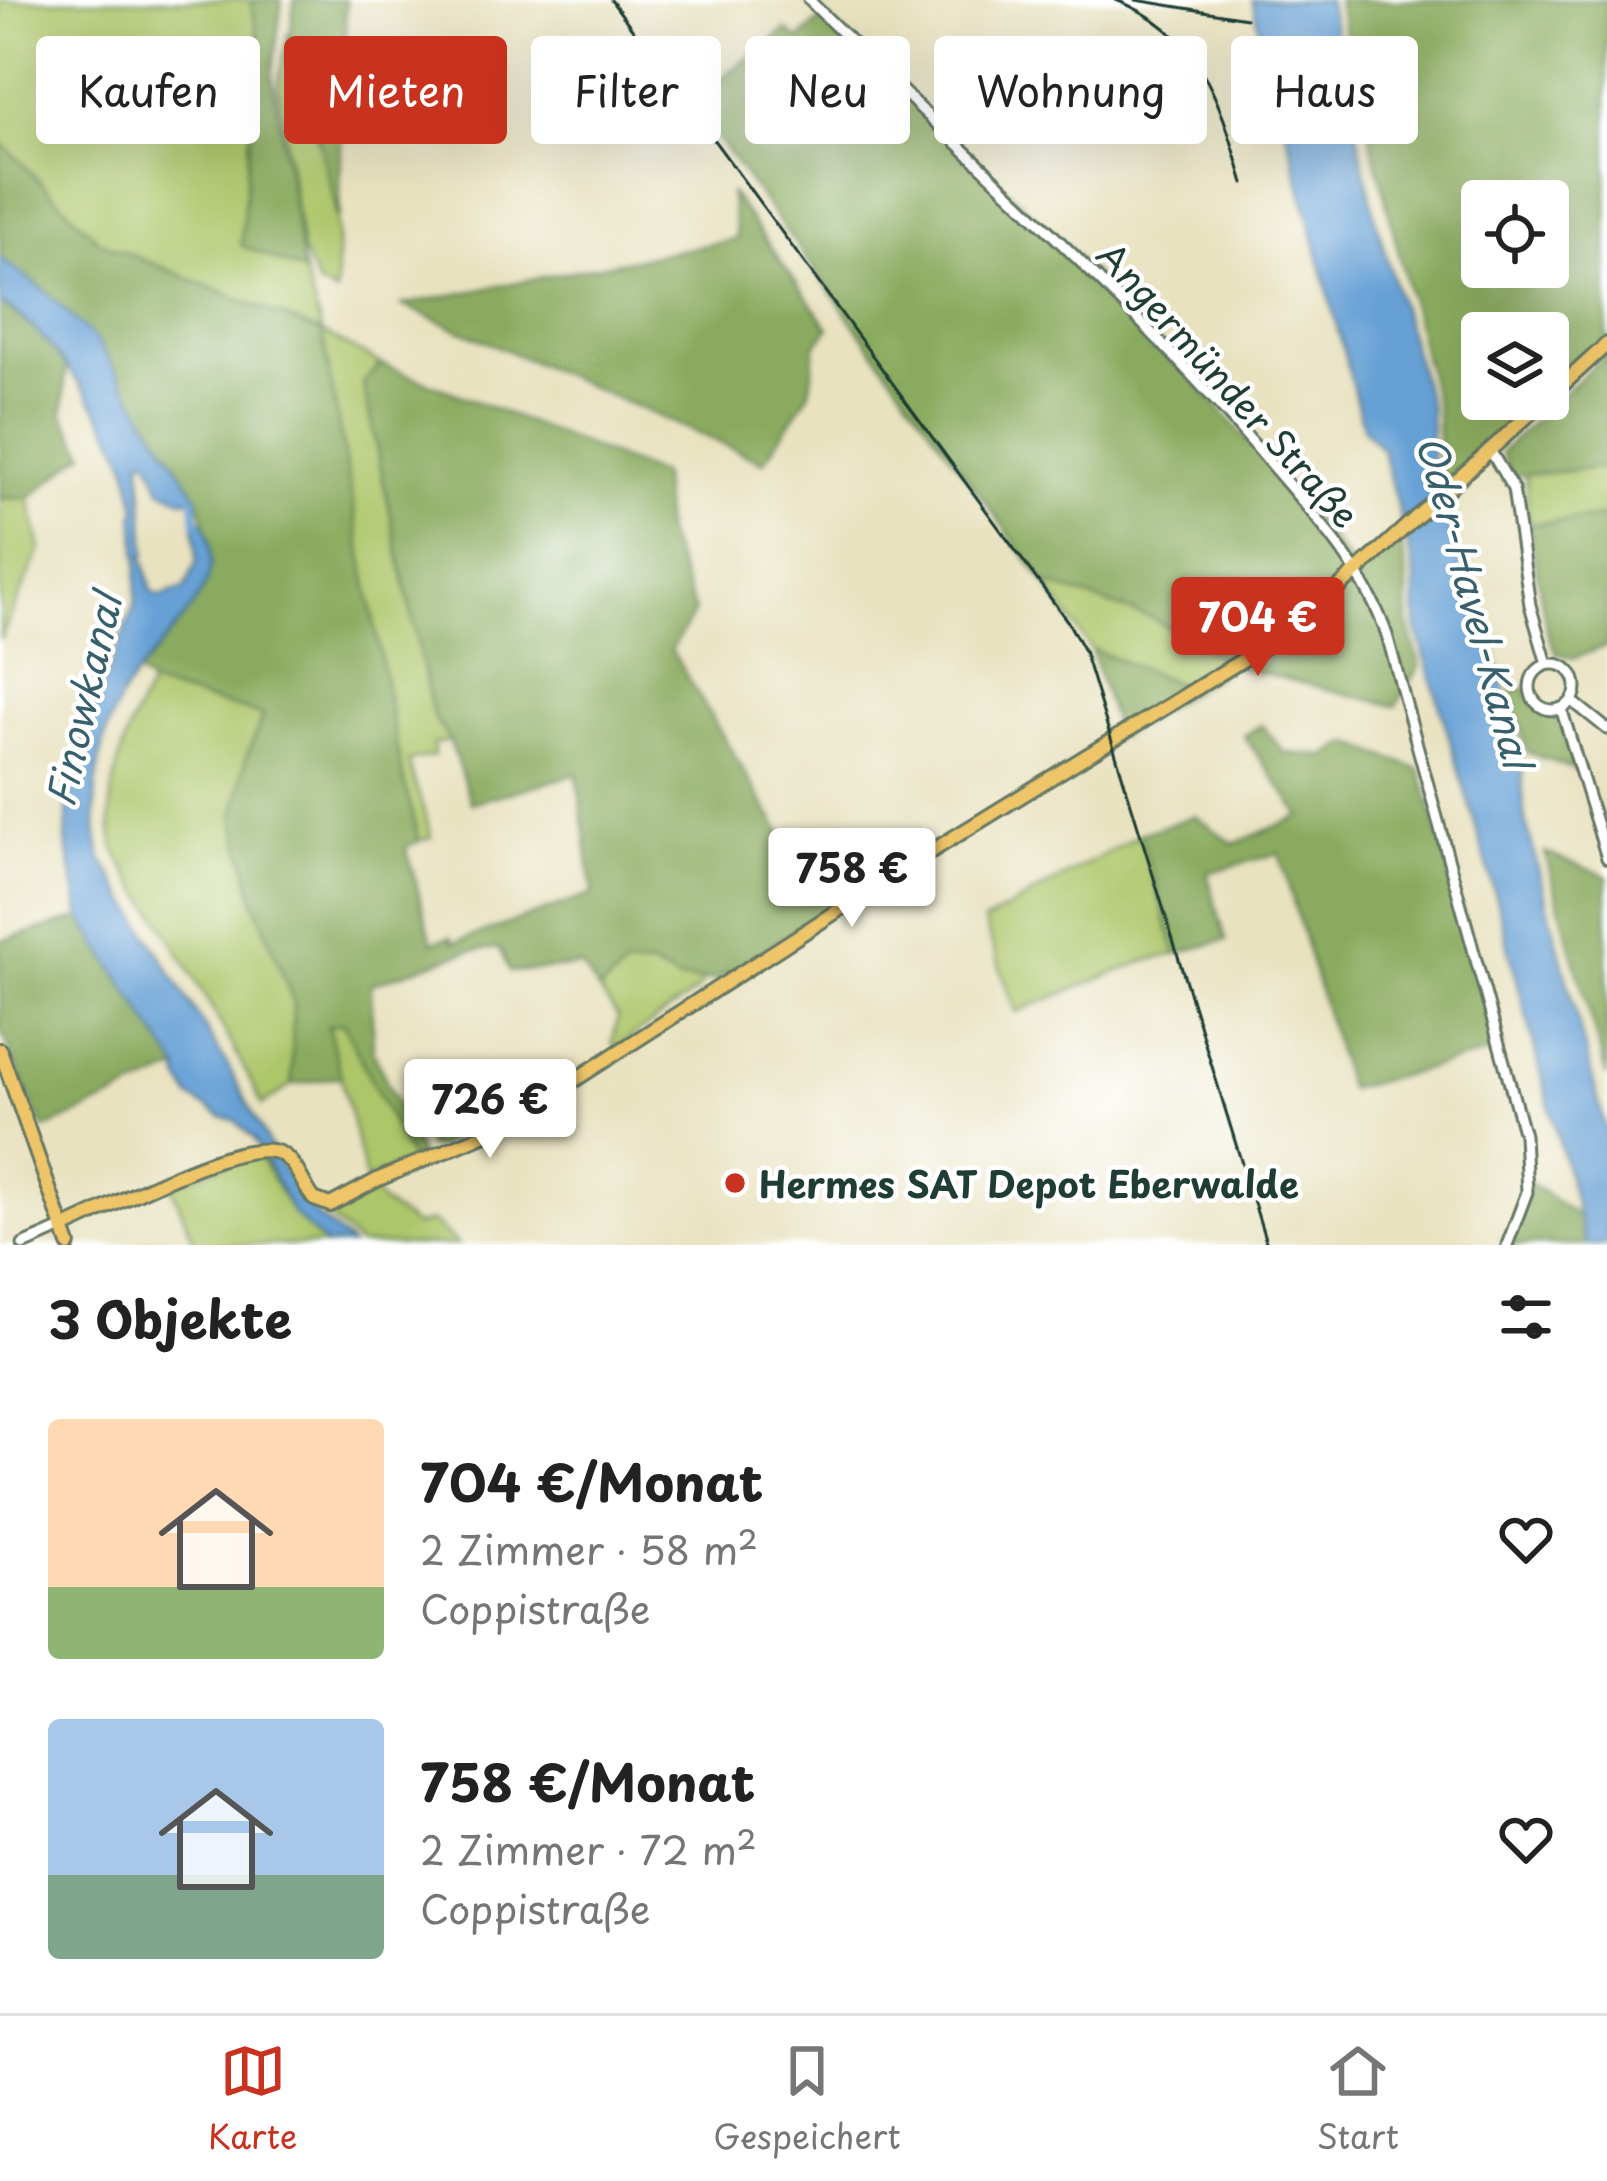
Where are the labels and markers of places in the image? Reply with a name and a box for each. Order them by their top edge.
pin: 704 € [1174,577,1342,679]
pin: 758 € [768,828,936,930]
pin: 726 € [406,1059,574,1161]
place label: Hermes SAT Depot Eberwalde [759,1156,1299,1210]
marker: Hermes SAT Depot Eberwalde [722,1170,748,1196]

